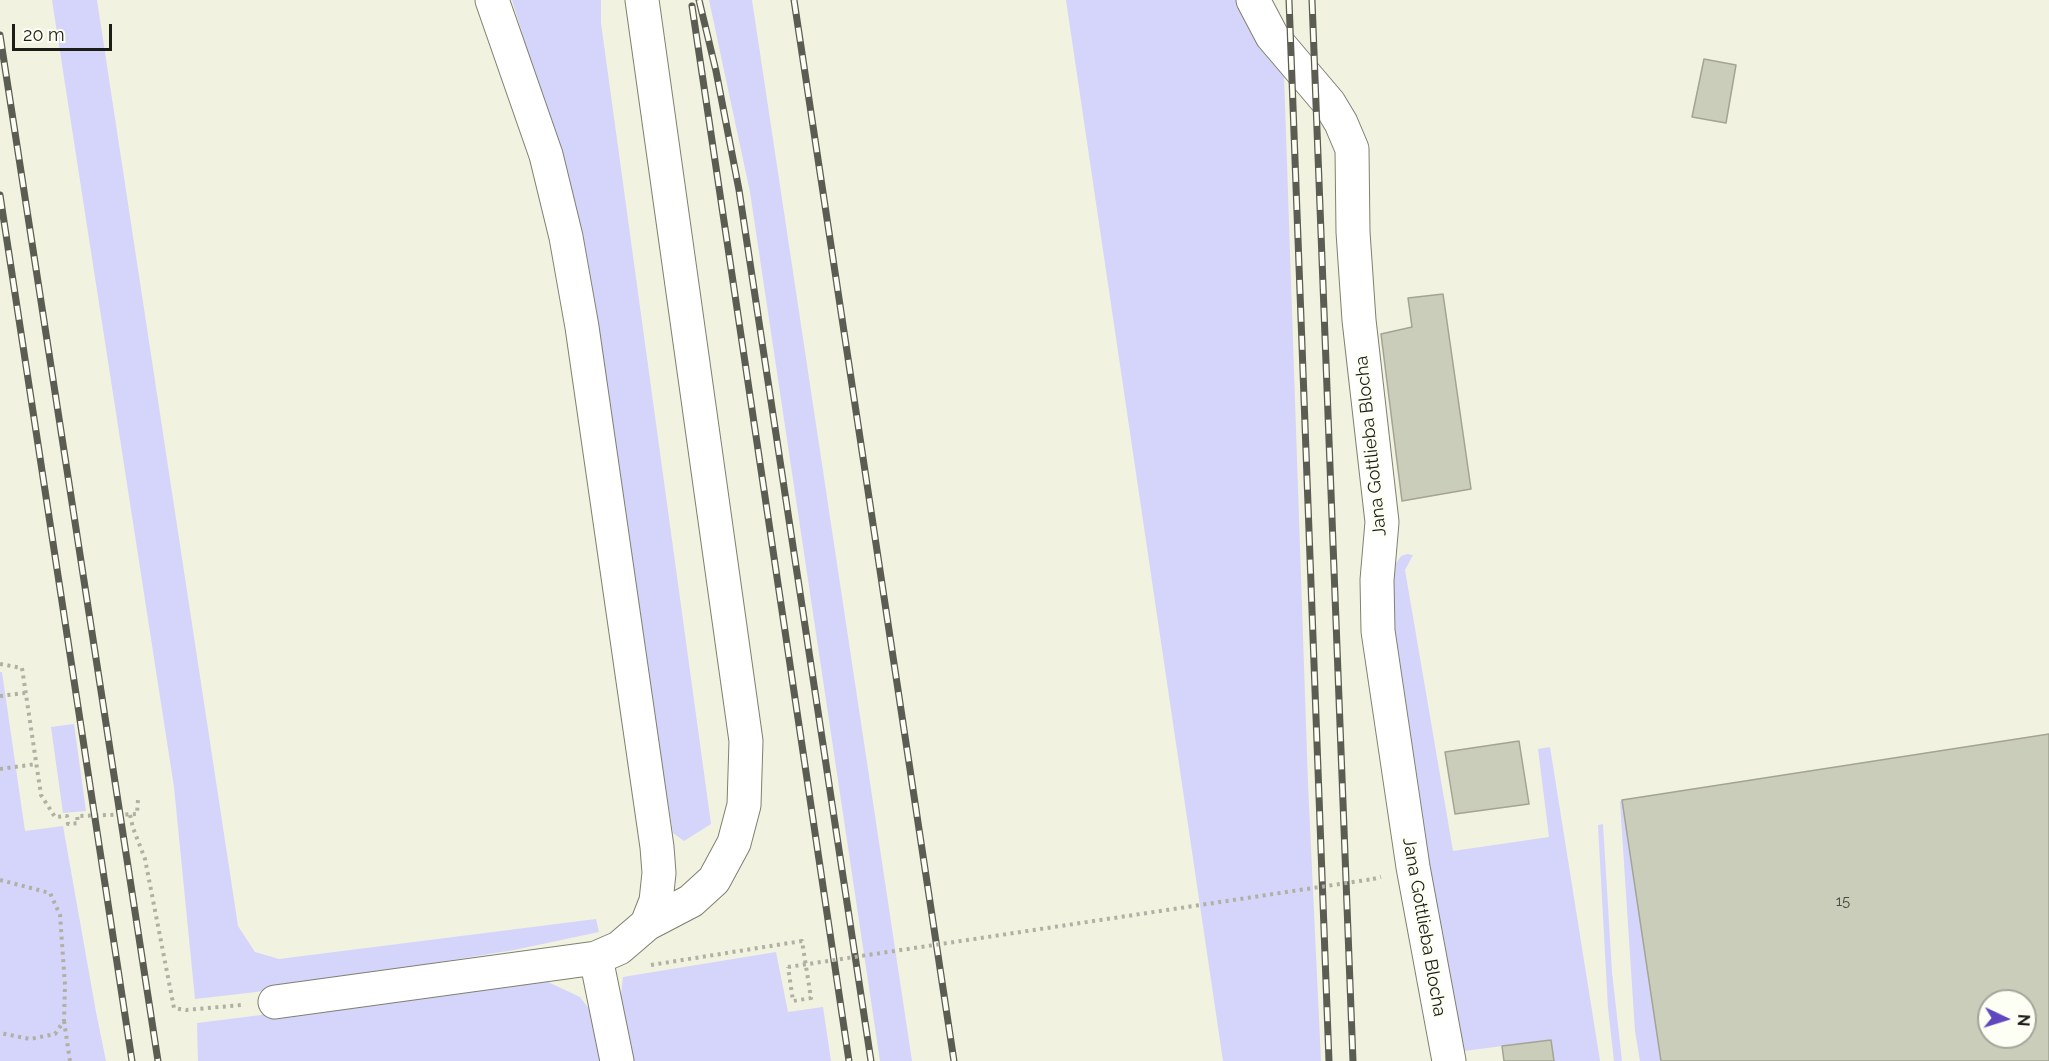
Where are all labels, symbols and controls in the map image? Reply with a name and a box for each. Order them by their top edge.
scale bar [15,12,116,50]
text: 20 m [23,24,65,45]
street label: Jana Gottlieba Blocha [1351,355,1391,537]
street label: Jana Gottlieba Blocha [1398,836,1450,1018]
house number: 15 [1836,892,1850,910]
north arrow [1977,989,2037,1049]
text: N [2014,1013,2033,1027]

